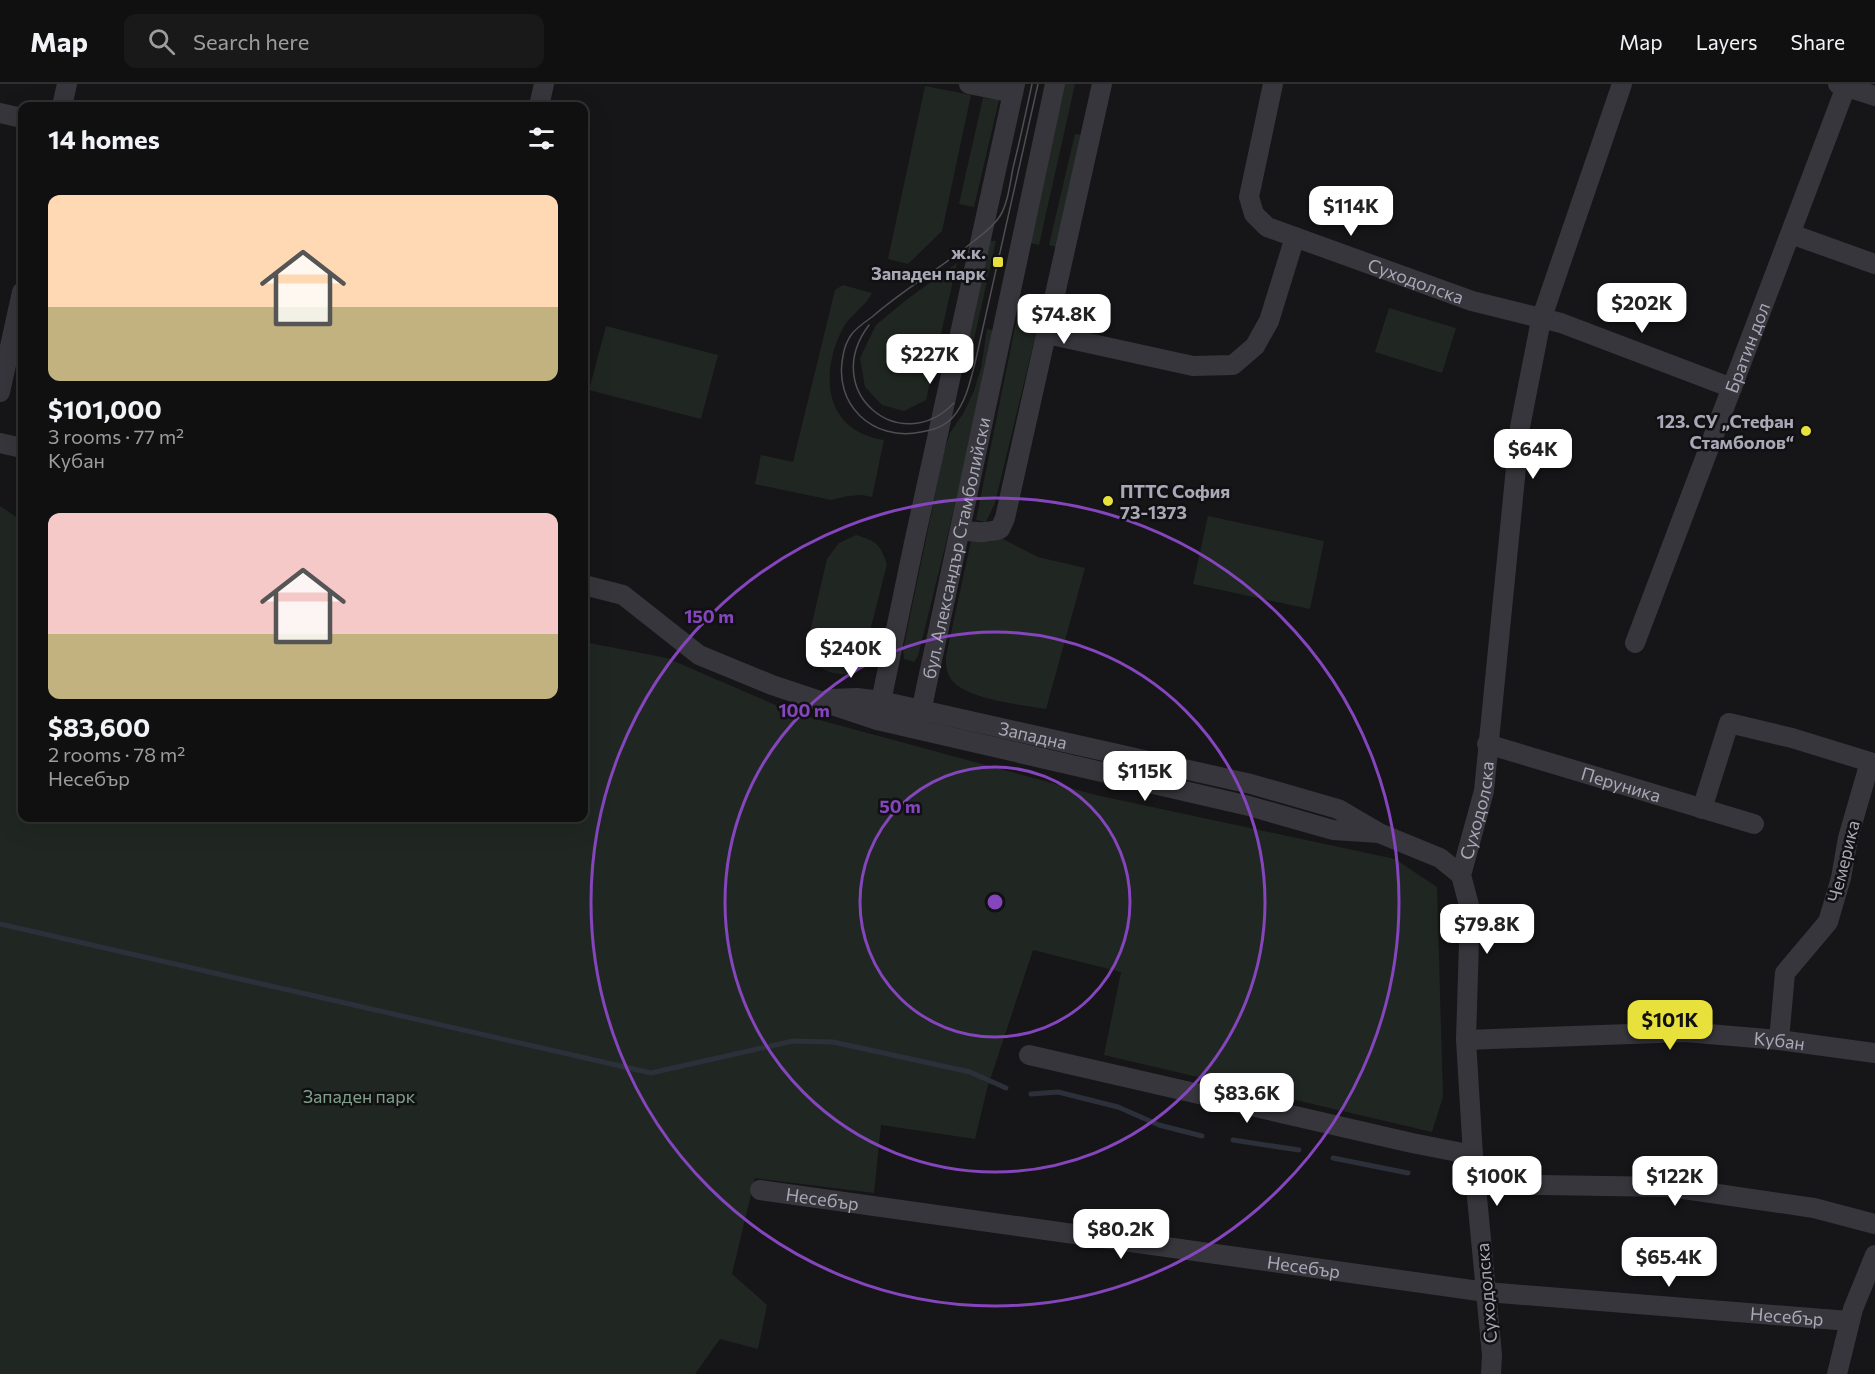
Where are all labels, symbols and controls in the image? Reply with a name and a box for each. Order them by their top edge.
search box [124,14,544,68]
text: Map [30,24,88,58]
icon: search [145,25,178,58]
text: Search here [193,28,309,55]
text: Map [1619,29,1663,54]
text: Layers [1696,29,1758,54]
text: Share [1791,29,1845,54]
icon: filters [525,122,558,155]
text: 14 homes [48,123,160,154]
pin: $114K [1309,186,1393,237]
text: $114K [1323,193,1379,217]
icon: home [249,234,357,342]
place label: ж.к. Западен парк [871,241,987,284]
street label: Суходолска [1365,253,1467,308]
marker: ж.к. Западен парк [991,255,1005,269]
pin: $202K [1600,283,1684,334]
text: $202K [1611,290,1673,314]
pin: $74.8K [1015,294,1113,345]
street label: Братин дол [1720,299,1774,396]
text: $74.8K [1032,301,1096,325]
pin: $227K [888,334,972,385]
text: $227K [900,341,960,365]
text: $101,000 [48,393,162,424]
place label: 123. СУ „Стефан Стамболов“ [1657,410,1794,453]
street label: бул. Александър Стамболийски [917,415,995,681]
text: 3 rooms · 77 m² [48,424,184,448]
marker: 123. СУ „Стефан Стамболов“ [1799,424,1813,438]
pin: $64K [1497,429,1569,480]
text: $64K [1508,436,1558,460]
text: Кубан [48,448,105,472]
place label: ПТТС София 73-1373 [1120,480,1230,523]
marker: ПТТС София 73-1373 [1101,494,1115,508]
icon: home [249,552,357,660]
text: 150 m [684,605,734,627]
pin: $240K [809,628,893,679]
text: $240K [820,635,882,659]
text: 100 m [778,699,830,721]
text: $83,600 [48,711,150,742]
street label: Западна [997,717,1069,753]
text: 2 rooms · 78 m² [48,742,185,766]
pin: $115K [1103,751,1187,802]
text: $115K [1117,758,1173,782]
street label: Суходолска [1455,760,1498,862]
street label: Перуника [1579,762,1664,807]
text: Несебър [48,766,130,790]
text: 50 m [879,795,921,817]
street label: Чемерика [1822,818,1864,904]
centre of rings [985,892,1005,912]
pin: $79.8K [1438,904,1536,955]
text: $79.8K [1454,911,1520,935]
pin: $101K [1628,1000,1712,1051]
text: $101K [1642,1007,1698,1031]
street label: Кубан [1753,1027,1806,1054]
pin: $83.6K [1198,1073,1296,1124]
text: $83.6K [1214,1080,1280,1104]
park label: Западен парк [303,1085,416,1107]
pin: $100K [1455,1156,1539,1207]
pin: $122K [1633,1156,1717,1207]
text: $100K [1466,1163,1528,1187]
text: $122K [1646,1163,1704,1187]
street label: Несебър [784,1183,860,1215]
pin: $80.2K [1072,1209,1170,1260]
text: $80.2K [1087,1216,1155,1240]
pin: $65.4K [1620,1237,1718,1288]
street label: Суходолска [1471,1242,1501,1344]
text: $65.4K [1636,1244,1702,1268]
street label: Несебър [1266,1250,1342,1282]
street label: Несебър [1749,1302,1825,1330]

